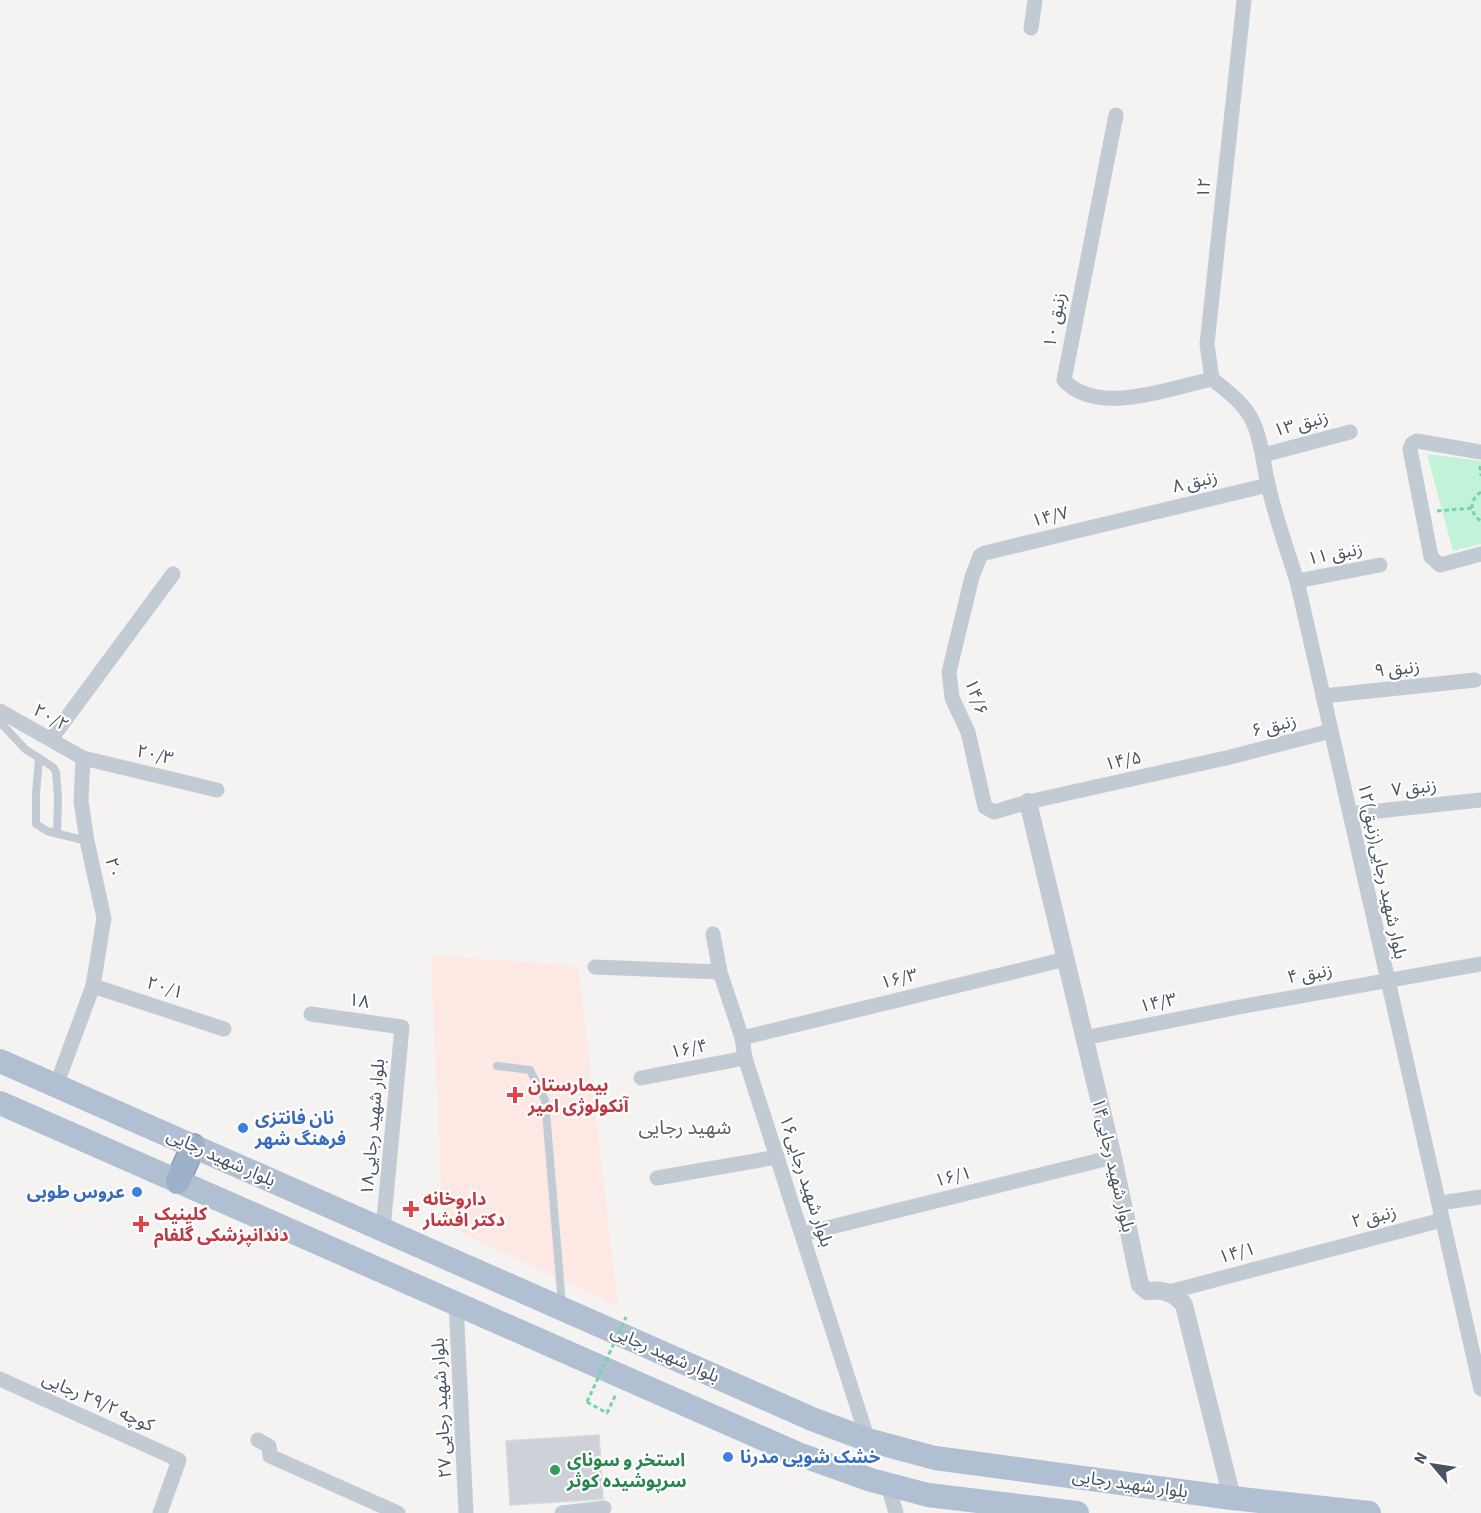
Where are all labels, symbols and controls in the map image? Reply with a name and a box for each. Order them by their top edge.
street label: ۱۲ [1190,176,1218,200]
street label: زنبق ۱۰ [1037,290,1073,350]
street label: زنبق ۱۳ [1271,405,1331,443]
street label: زنبق ۸ [1170,465,1220,499]
street label: ۱۴/۷ [1029,500,1071,534]
street label: زنبق ۱۱ [1305,536,1365,572]
street label: زنبق ۹ [1373,654,1421,684]
street label: ۱۴/۶ [958,675,994,719]
street label: ۲۰/۲ [29,698,73,738]
street label: زنبق ۶ [1249,708,1299,744]
street label: ۲۰/۳ [134,739,176,771]
street label: ۱۴/۵ [1102,745,1144,777]
street label: زنبق ۷ [1390,773,1438,803]
street label: ۱۲بلوار شهید رجایی(زنبق) [1351,780,1413,962]
street label: ۲۰ [99,855,127,881]
street label: زنبق ۴ [1285,958,1335,990]
street label: ۱۶/۳ [878,962,920,996]
street label: ۲۰/۱ [143,970,187,1006]
street label: ۱۸ [347,987,371,1015]
street label: ۱۴/۳ [1137,987,1179,1019]
street label: ۱۶/۴ [668,1033,710,1065]
street label: بلوار شهید رجایی۱۸ [355,1058,391,1196]
place label: بیمارستان آنکولوژی امیر [527,1073,630,1119]
marker: بیمارستان آنکولوژی امیر [506,1086,524,1104]
street label: بلوار شهید رجایی۱۴ [1085,1095,1141,1235]
place label: نان فانتزی فرهنگ شهر [254,1106,346,1152]
street label: بلوار شهید رجایی۱۶ [773,1112,839,1250]
district label: شهید رجایی [639,1114,731,1142]
marker: نان فانتزی فرهنگ شهر [236,1121,250,1135]
street label: بلوار شهید رجایی [163,1123,279,1193]
street label: ۱۶/۱ [932,1160,974,1194]
place label: عروس طوبی [27,1180,125,1205]
marker: عروس طوبی [130,1185,144,1199]
place label: داروخانه دکتر افشار [422,1187,505,1233]
street label: زنبق ۲ [1349,1199,1399,1235]
place label: کلینیک دندانپزشکی گلفام [154,1202,289,1248]
marker: داروخانه دکتر افشار [404,1202,418,1216]
marker: کلینیک دندانپزشکی گلفام [132,1215,150,1233]
street label: ۱۴/۱ [1216,1236,1258,1270]
street label: بلوار شهید رجایی [607,1319,723,1389]
street label: ۲۷ بلوار شهید رجایی [426,1337,458,1479]
street label: کوچه ۲۹/۲ رجایی [38,1366,158,1438]
north arrow [1403,1435,1463,1495]
place label: خشک شویی مدرنا [740,1445,880,1470]
place label: استخر و سونای سرپوشیده کوثر [566,1448,687,1494]
text: N [1409,1448,1433,1468]
marker: خشک شویی مدرنا [721,1450,735,1464]
marker: استخر و سونای سرپوشیده کوثر [548,1463,562,1477]
street label: بلوار شهید رجایی [1070,1463,1190,1505]

